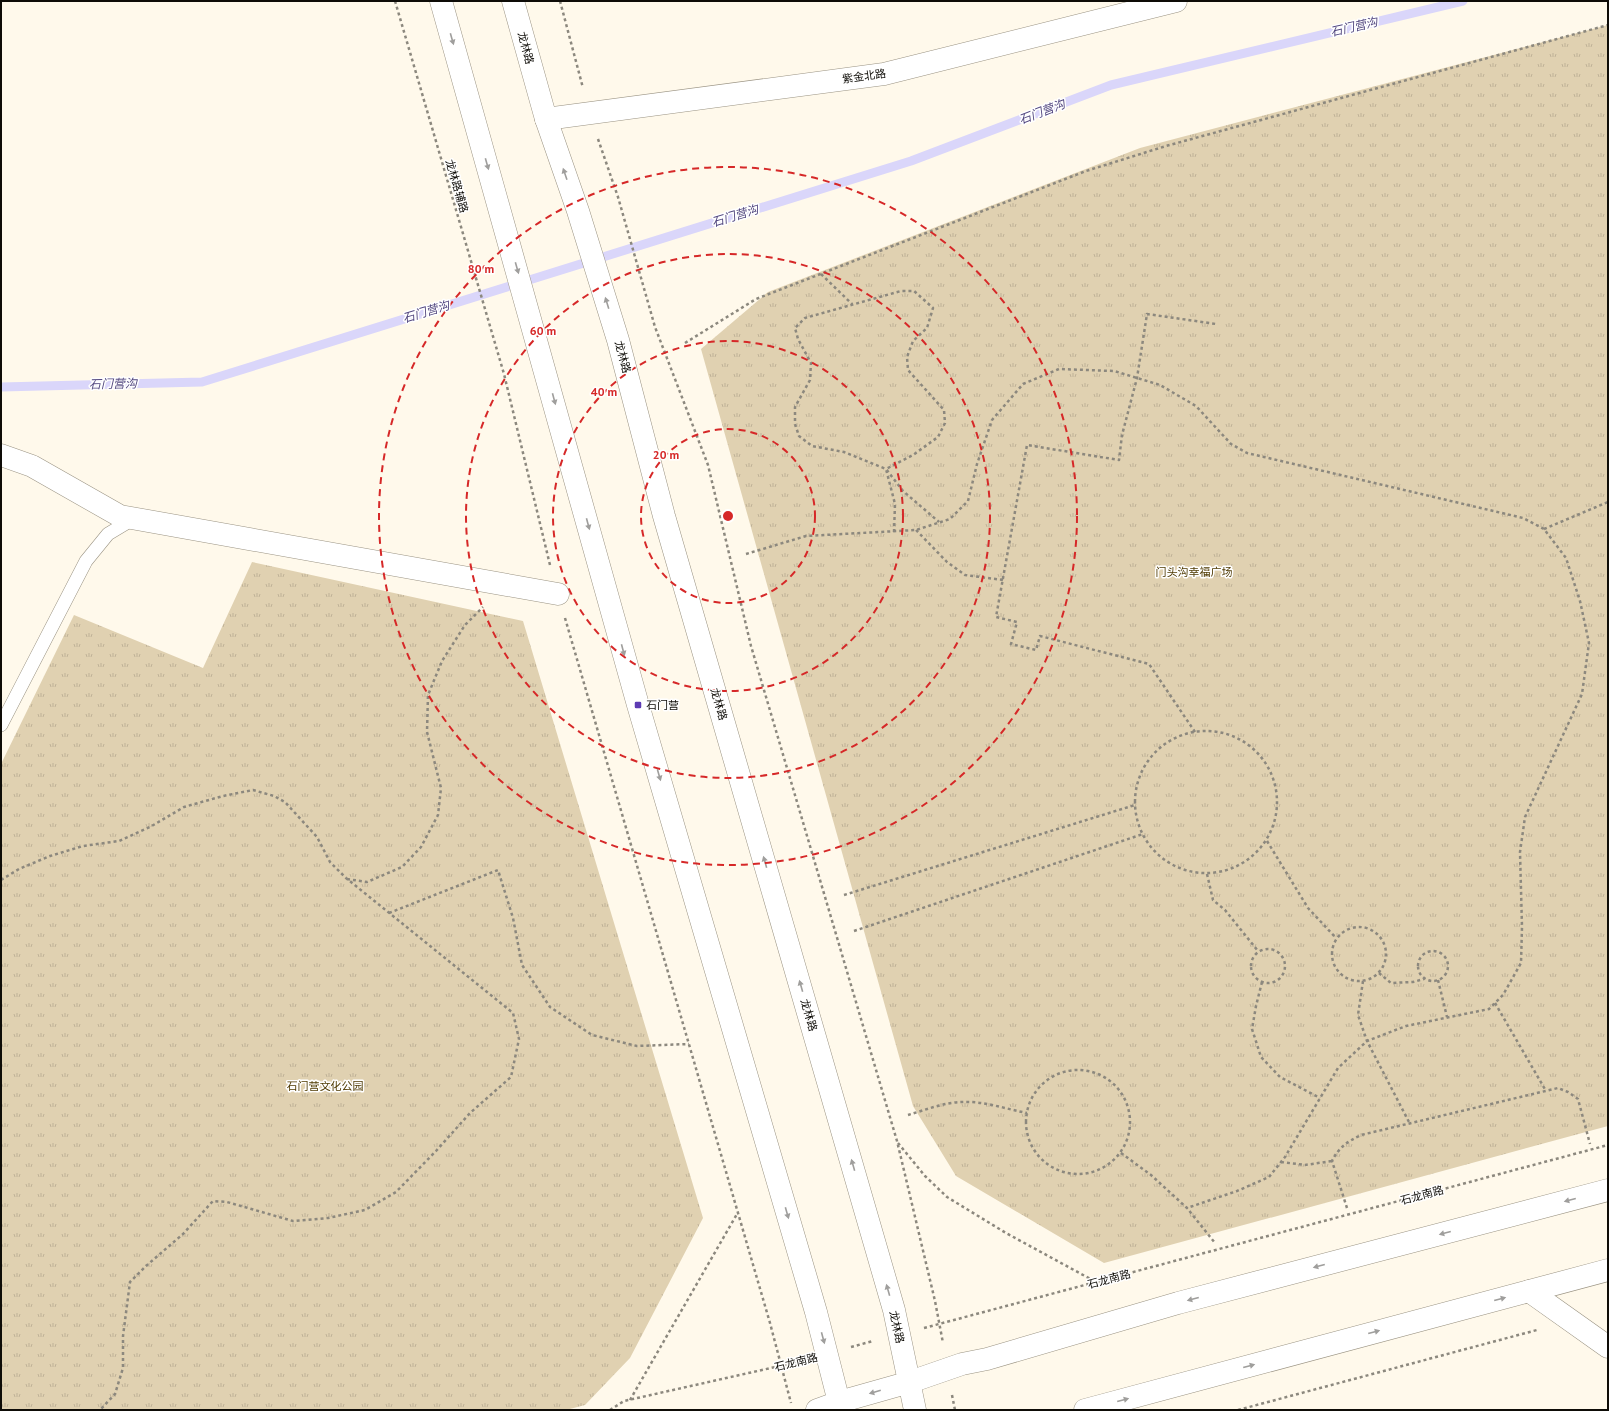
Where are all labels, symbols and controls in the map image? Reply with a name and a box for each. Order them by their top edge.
water label: 石门营沟 [1329,13,1381,39]
street label: 龙林路 [515,30,537,66]
one-way arrow [449,33,455,45]
street label: 紫金北路 [841,66,887,86]
water label: 石门营沟 [1017,95,1069,127]
one-way arrow [485,157,491,170]
street label: 龙林路辅路 [443,158,471,214]
one-way arrow [562,167,568,179]
water label: 石门营沟 [710,201,762,230]
text: 80 m [468,261,494,276]
one-way arrow [514,262,520,274]
one-way arrow [604,296,610,308]
water label: 石门营沟 [401,297,453,326]
text: 60 m [530,323,556,338]
street label: 龙林路 [612,339,634,375]
water label: 石门营沟 [89,376,139,391]
text: 40 m [591,384,617,399]
one-way arrow [551,393,557,405]
text: 20 m [653,447,679,462]
centre of rings [721,509,735,523]
one-way arrow [585,518,591,530]
park label: 门头沟幸福广场 [1156,565,1233,579]
one-way arrow [620,644,626,656]
street label: 龙林路 [708,686,730,722]
place label: 石门营 [646,698,679,712]
marker: 石门营 [633,700,643,710]
one-way arrow [656,769,662,781]
one-way arrow [761,855,767,868]
one-way arrow [798,980,804,992]
street label: 龙林路 [798,997,820,1033]
park label: 石门营文化公园 [287,1079,364,1093]
one-way arrow [849,1159,855,1171]
street label: 石龙南路 [1399,1183,1445,1207]
one-way arrow [1564,1197,1576,1203]
one-way arrow [784,1207,790,1219]
one-way arrow [1438,1230,1450,1236]
one-way arrow [1313,1263,1325,1269]
street label: 石龙南路 [1086,1267,1132,1291]
one-way arrow [885,1284,891,1296]
one-way arrow [1493,1295,1506,1301]
one-way arrow [1187,1296,1199,1302]
street label: 龙林路 [886,1309,908,1345]
one-way arrow [1368,1329,1380,1335]
one-way arrow [820,1332,826,1344]
street label: 石龙南路 [773,1350,819,1374]
one-way arrow [1243,1363,1255,1369]
one-way arrow [868,1390,881,1396]
one-way arrow [1117,1397,1129,1403]

